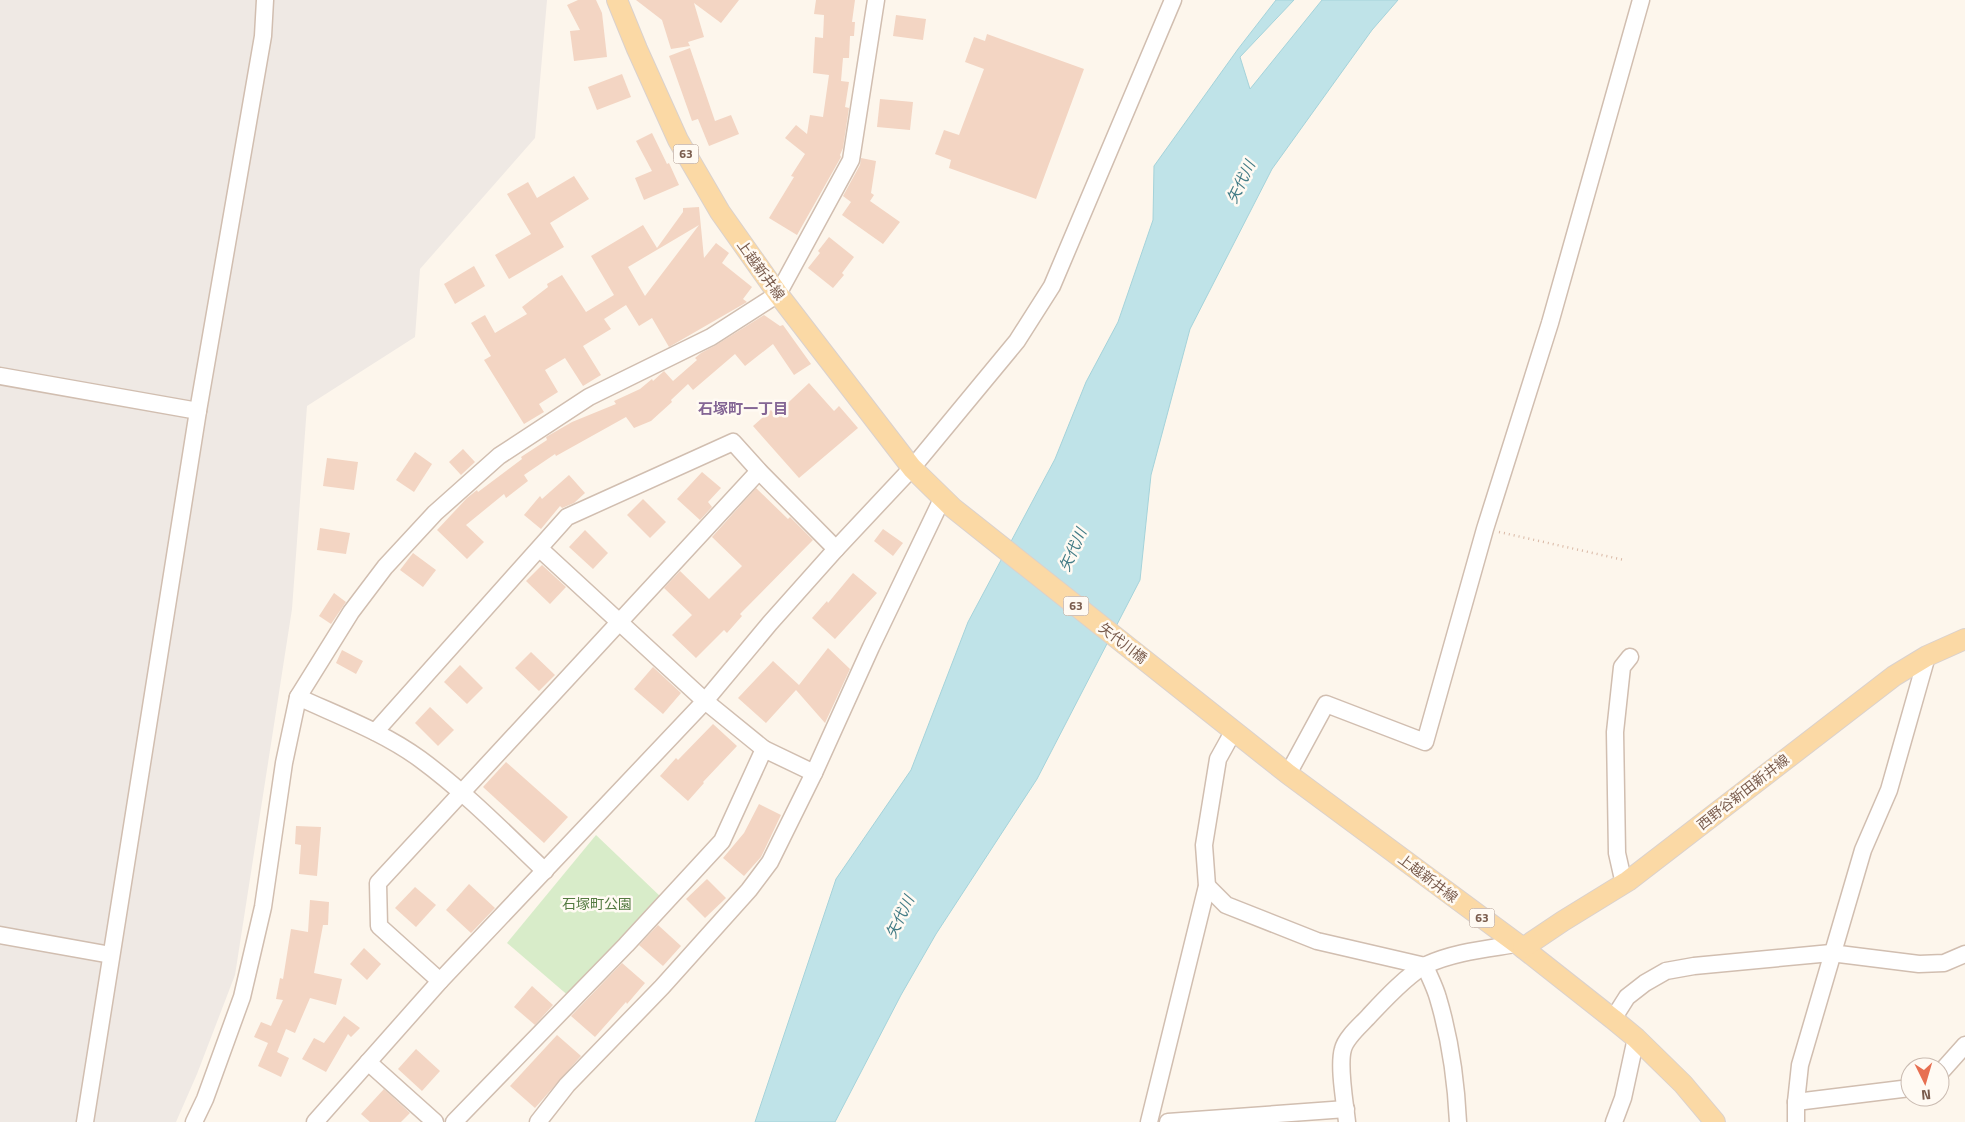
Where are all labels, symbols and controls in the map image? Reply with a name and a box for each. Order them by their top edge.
road number: 63 [674,144,698,164]
water label: 矢代川 [1220,155,1262,207]
street label: 上越新井線 [732,235,790,304]
district label: 石塚町一丁目 [698,397,788,420]
water label: 矢代川 [1053,523,1093,575]
road number: 63 [1064,596,1088,616]
street label: 矢代川橋 [1095,617,1152,668]
street label: 西野谷新田新井線 [1692,749,1793,834]
street label: 上越新井線 [1394,848,1463,907]
water label: 矢代川 [879,890,921,942]
park label: 石塚町公園 [562,893,632,914]
road number: 63 [1470,908,1494,928]
north arrow [1900,1057,1950,1107]
text: N [1920,1085,1932,1106]

